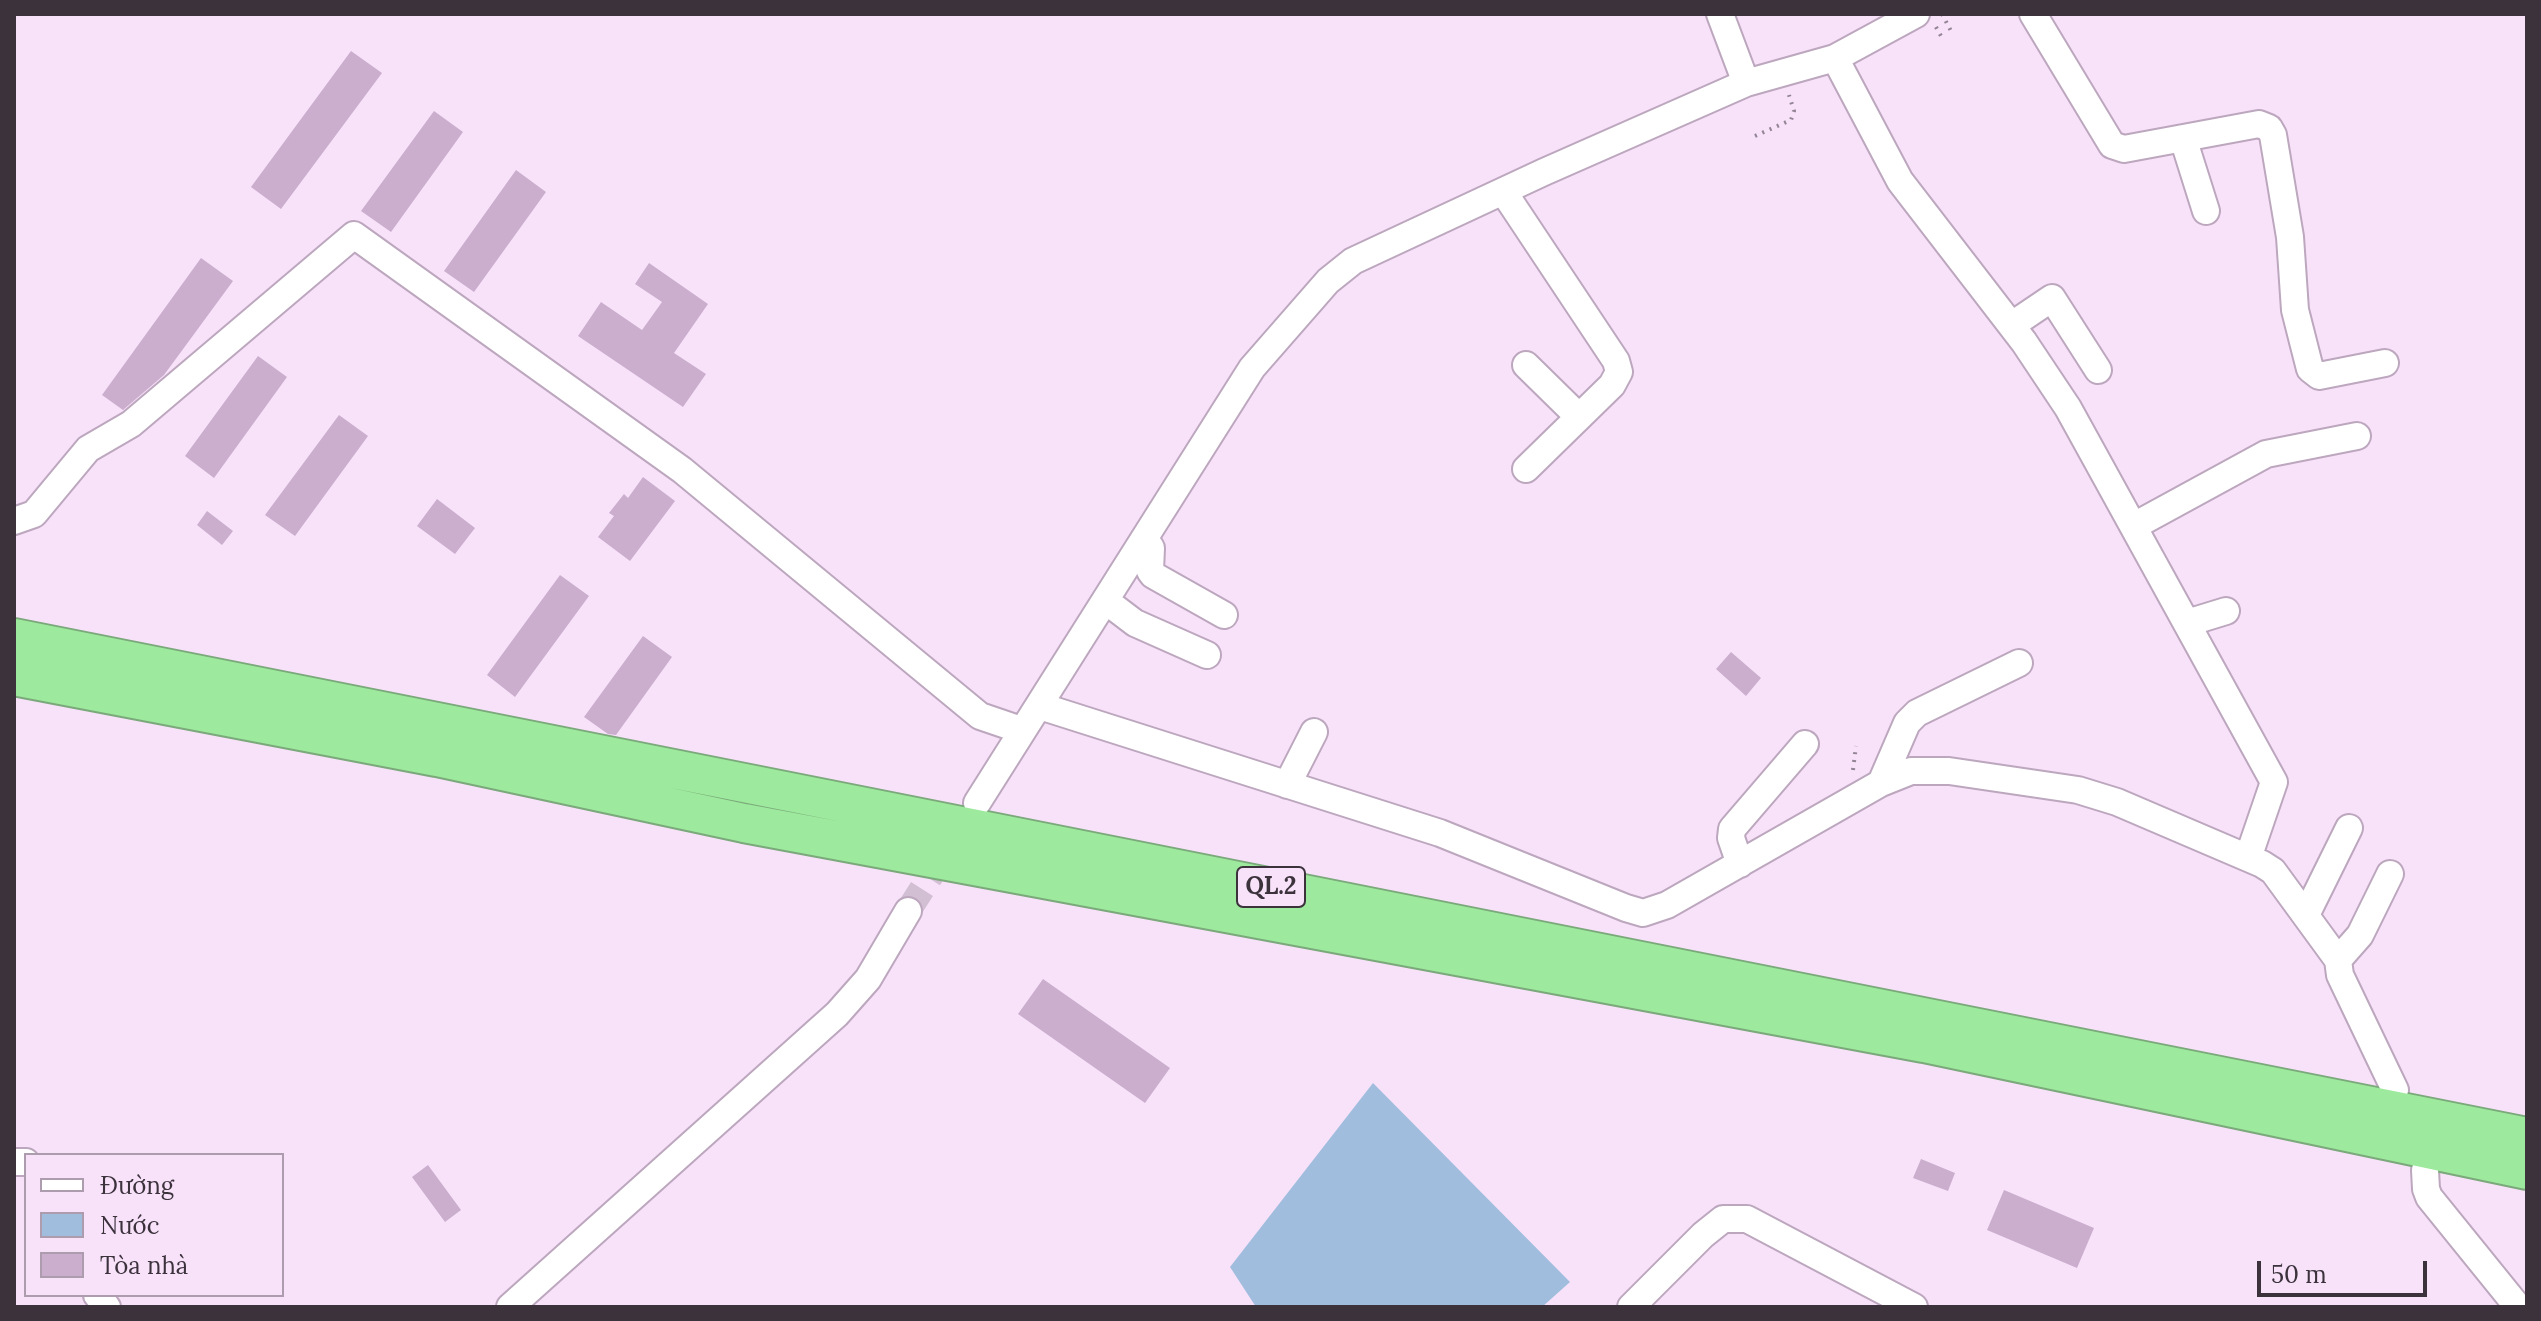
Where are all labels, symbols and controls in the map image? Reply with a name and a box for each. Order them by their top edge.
road number: QL.2 [1237,867,1305,907]
legend [24,1153,284,1297]
text: Đường [100,1170,174,1201]
text: Nước [100,1210,159,1241]
scale bar [2261,1245,2431,1295]
text: Tòa nhà [100,1250,188,1281]
text: 50 m [2271,1259,2327,1290]

